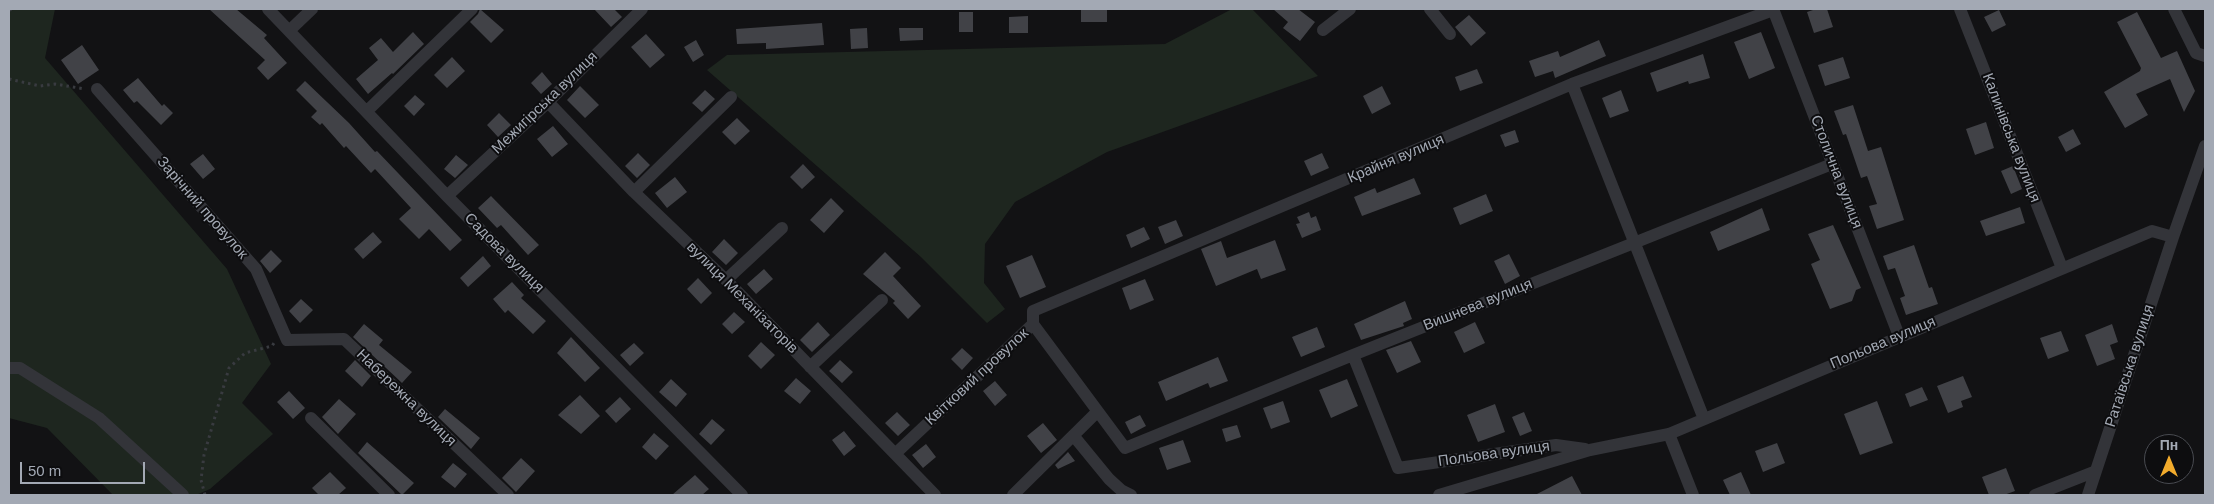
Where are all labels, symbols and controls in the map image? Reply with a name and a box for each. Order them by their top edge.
street label: Межигірська вулиця [488,48,602,158]
street label: Калинівська вулиця [1978,71,2044,205]
street label: Столична вулиця [1806,113,1866,231]
street label: Крайня вулиця [1345,131,1447,187]
street label: Зарічний провулок [153,153,251,263]
street label: Садова вулиця [460,209,548,297]
street label: вулиця Механізаторів [682,238,802,358]
street label: Вишнева вулиця [1421,275,1535,335]
street label: Ратаївська вулиця [2102,302,2158,430]
street label: Польова вулиця [1828,313,1938,373]
street label: Квітковий провулок [922,325,1032,429]
street label: Набережна вулиця [352,346,460,450]
north arrow [2144,434,2194,484]
street label: Польова вулиця [1437,437,1551,471]
text: Пн [2160,437,2178,453]
scale bar [22,452,148,484]
text: 50 m [28,462,61,479]

